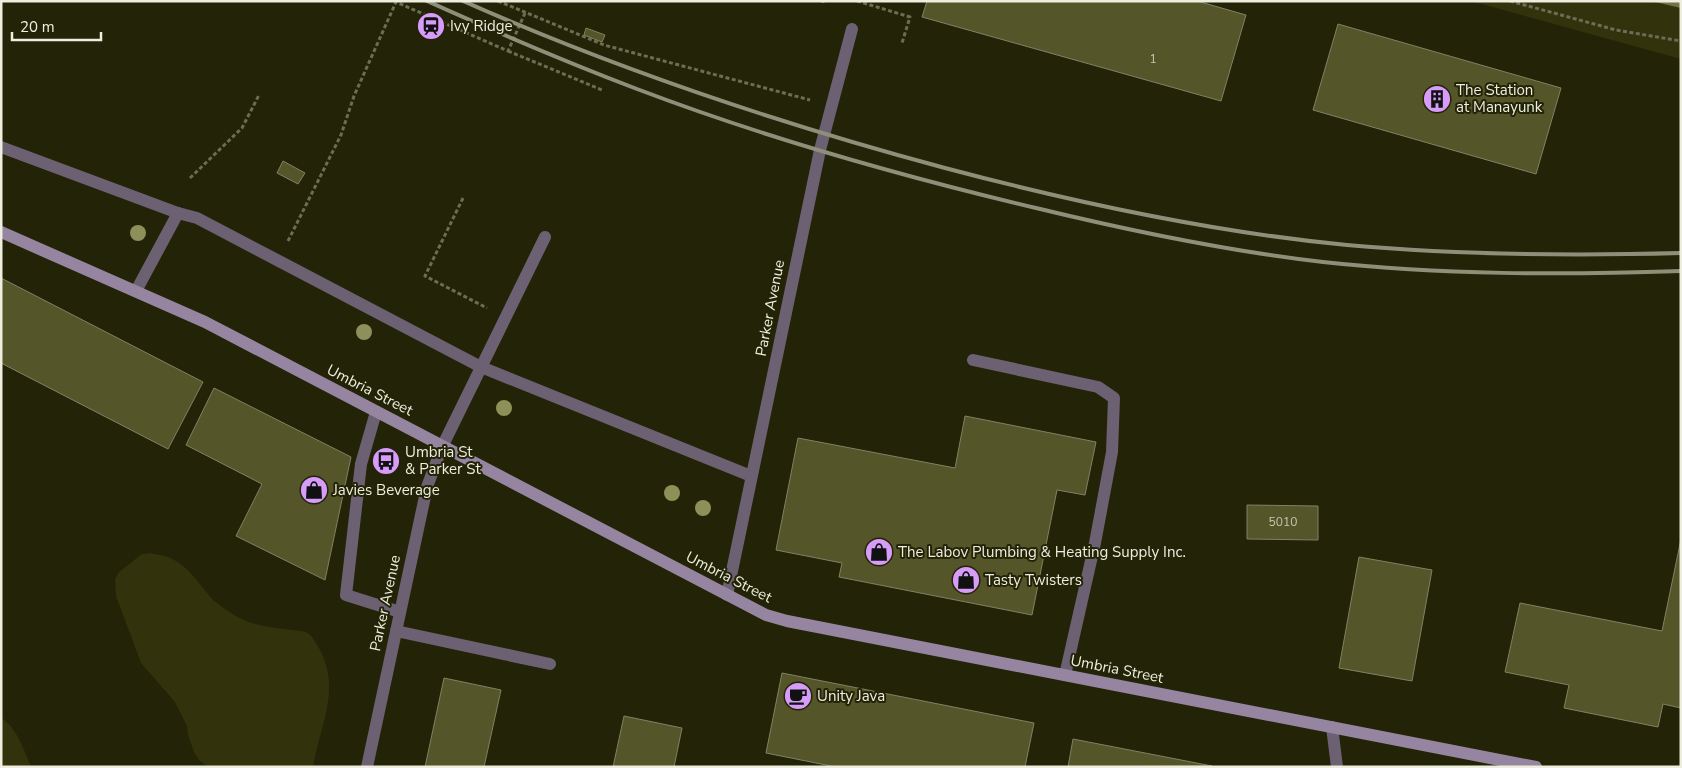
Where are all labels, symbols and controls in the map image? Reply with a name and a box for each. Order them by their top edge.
scale bar [12,10,101,42]
station icon: Ivy Ridge [416,11,446,41]
place label: Ivy Ridge [450,16,512,36]
text: 20 m [20,17,55,37]
house number: 1 [1149,51,1157,67]
place label: The Station at Manayunk [1456,80,1543,117]
building icon: The Station at Manayunk [1422,84,1452,114]
street label: Parker Avenue [751,258,789,358]
street label: Umbria Street [324,360,417,421]
place label: Umbria St & Parker St [405,442,481,479]
bus stop icon: Umbria St & Parker St [371,446,401,476]
shop icon: Javies Beverage [299,475,329,505]
place label: Javies Beverage [332,480,440,500]
house number: 5010 [1269,514,1297,530]
shop icon: The Labov Plumbing & Heating Supply Inc. [864,537,894,567]
place label: The Labov Plumbing & Heating Supply Inc. [898,542,1186,562]
street label: Umbria Street [683,547,776,608]
street label: Parker Avenue [365,553,405,653]
shop icon: Tasty Twisters [951,565,981,595]
place label: Tasty Twisters [985,570,1082,590]
street label: Umbria Street [1069,650,1166,688]
cafe icon: Unity Java [783,681,813,711]
place label: Unity Java [817,686,885,706]

